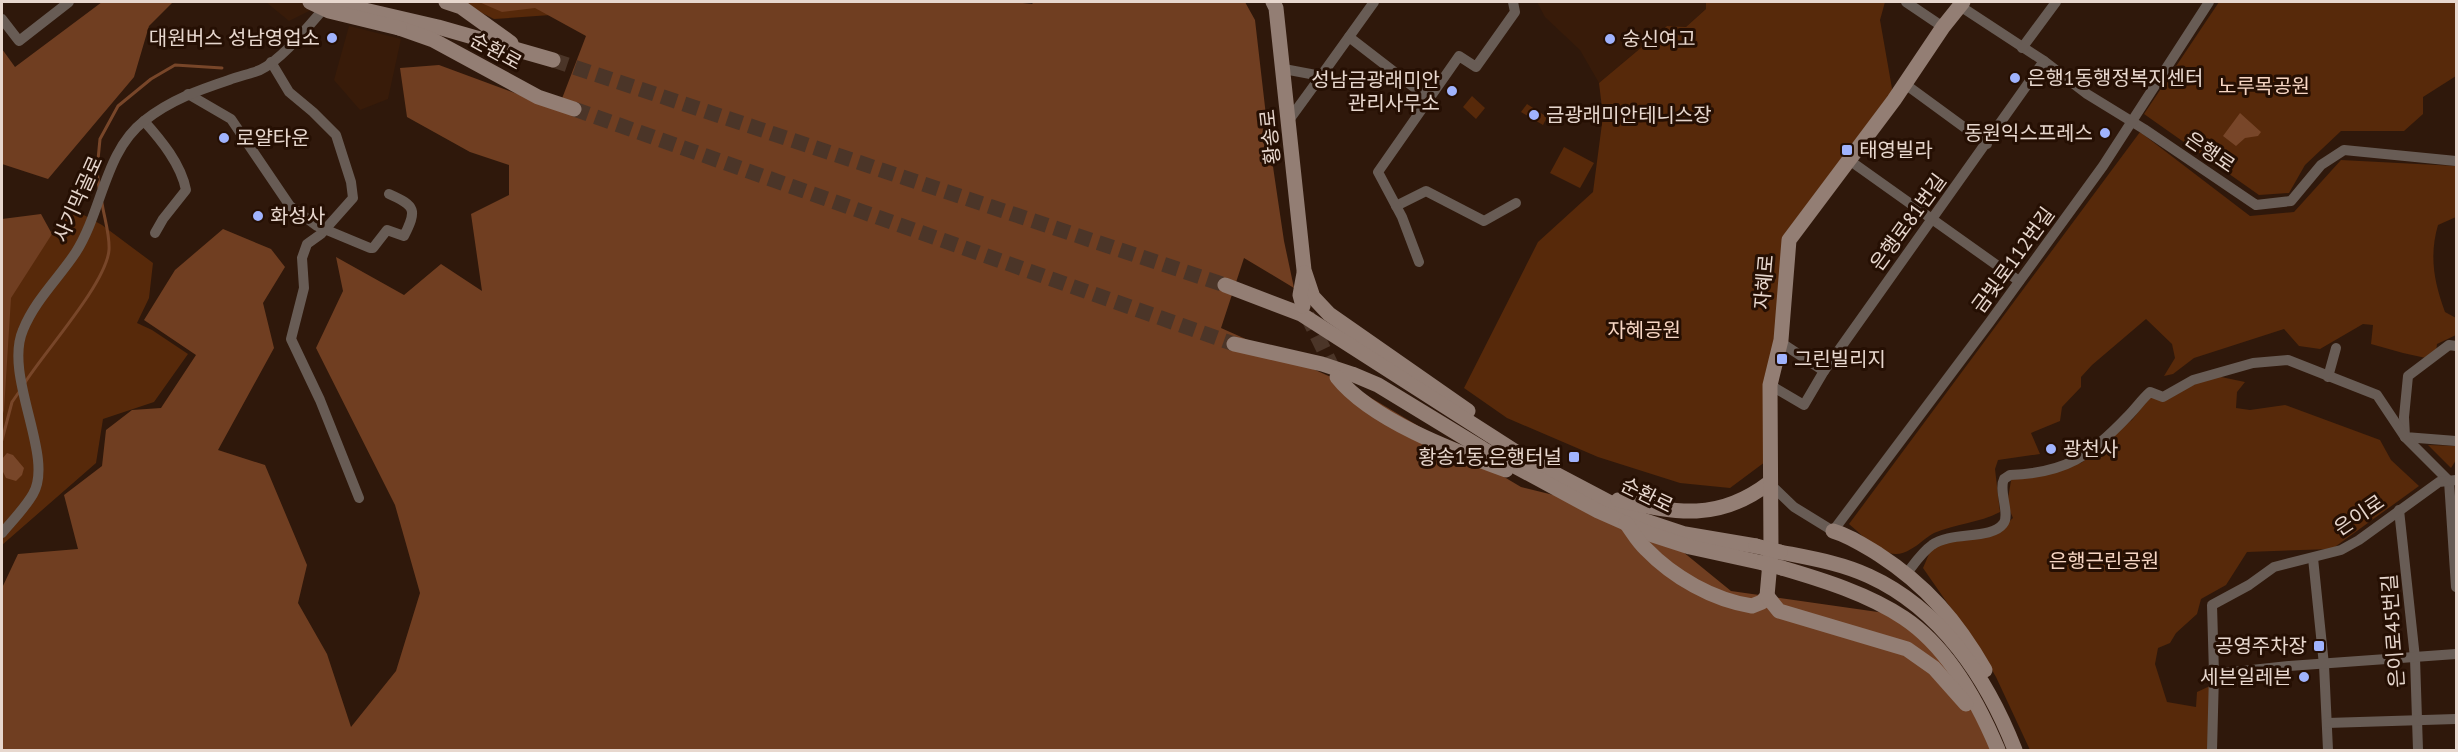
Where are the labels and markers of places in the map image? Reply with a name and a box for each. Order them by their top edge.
place label: 대원버스 성남영업소 [149,25,320,51]
place label: 숭신여고 [1622,26,1696,52]
marker: 대원버스 성남영업소 [325,31,339,45]
marker: 숭신여고 [1603,32,1617,46]
place label: 은행1동행정복지센터 [2027,65,2204,91]
place label: 성남금광래미안 관리사무소 [1311,67,1440,116]
marker: 은행1동행정복지센터 [2008,71,2022,85]
marker: 성남금광래미안 관리사무소 [1445,84,1459,98]
place label: 금광래미안테니스장 [1546,102,1712,128]
marker: 금광래미안테니스장 [1527,108,1541,122]
place label: 동원익스프레스 [1964,120,2093,146]
place label: 로얄타운 [236,125,310,151]
marker: 동원익스프레스 [2098,126,2112,140]
marker: 로얄타운 [217,131,231,145]
place label: 태영빌라 [1859,137,1933,163]
marker: 태영빌라 [1840,143,1854,157]
place label: 화성사 [270,203,325,229]
marker: 화성사 [251,209,265,223]
place label: 그린빌리지 [1794,346,1886,372]
marker: 그린빌리지 [1775,352,1789,366]
place label: 광천사 [2063,436,2118,462]
marker: 광천사 [2044,442,2058,456]
place label: 황송1동.은행터널 [1418,444,1562,470]
marker: 황송1동.은행터널 [1567,450,1581,464]
place label: 공영주차장 [2215,633,2307,659]
marker: 공영주차장 [2312,639,2326,653]
place label: 세븐일레븐 [2200,664,2292,690]
marker: 세븐일레븐 [2297,670,2311,684]

